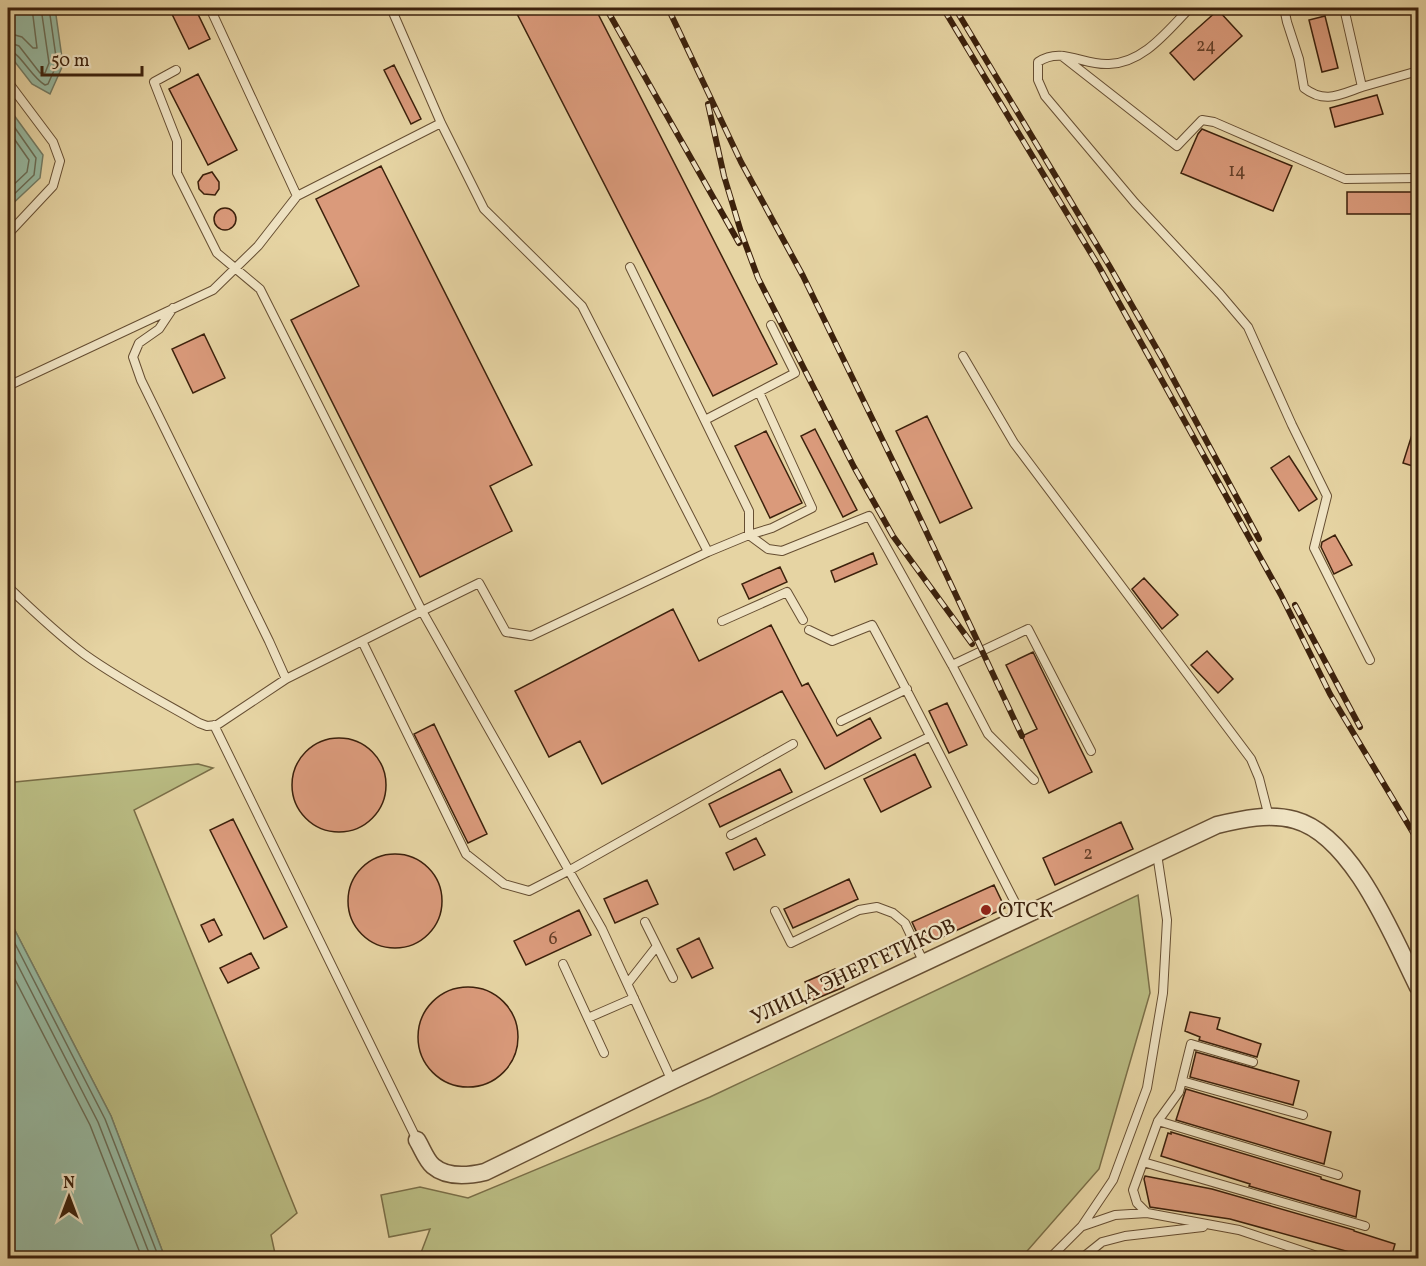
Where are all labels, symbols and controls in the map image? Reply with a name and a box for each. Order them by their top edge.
house number: 24 [1196,34,1216,59]
scale bar [42,39,142,77]
text: 50 m [51,49,90,74]
house number: 14 [1228,159,1246,184]
house number: 2 [1083,842,1093,867]
place label: ОТСК [998,897,1053,926]
marker: ОТСК [979,903,993,917]
street label: УЛИЦА ЭНЕРГЕТИКОВ [746,912,961,1033]
house number: 6 [548,927,558,952]
north arrow [39,1167,99,1227]
text: N [63,1173,75,1195]

